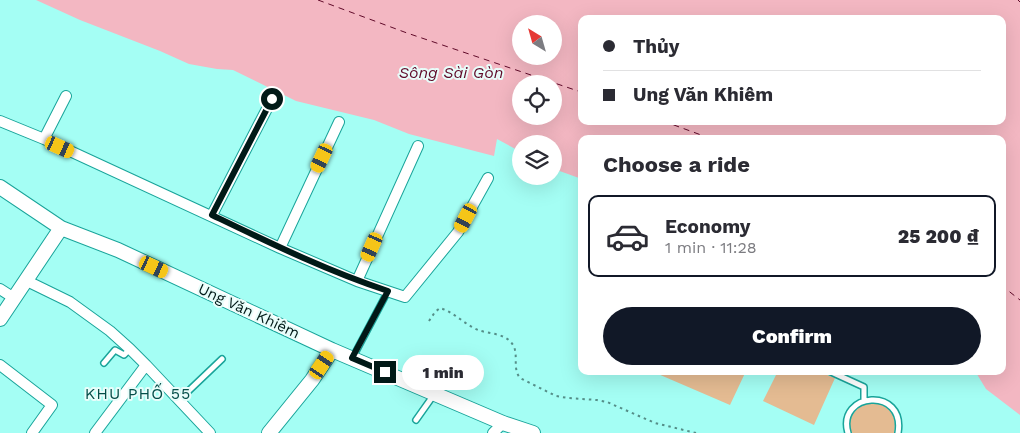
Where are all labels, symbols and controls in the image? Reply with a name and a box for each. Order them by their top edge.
north arrow [512,15,562,65]
map controls [512,15,562,185]
text: Thủy [633,35,680,58]
water label: Sông Sài Gòn [399,63,503,82]
button: locate [512,75,562,125]
text: Ung Văn Khiêm [633,83,773,106]
route start [261,88,283,110]
car [43,134,76,160]
button: layers [512,135,562,185]
car [308,141,335,175]
text: Choose a ride [603,152,750,177]
car [452,201,479,235]
icon: car [605,214,650,259]
text: Economy [665,215,750,238]
text: 25 200 ₫ [898,225,979,248]
car [359,230,384,264]
text: 1 min · 11:28 [665,238,757,257]
car [137,254,170,280]
street label: Ung Văn Khiêm [195,280,303,342]
button: Confirm [603,307,981,365]
car [307,348,336,382]
callout: 1 min [402,354,485,390]
route end [374,361,396,383]
text: 1 min [422,363,464,382]
district label: KHU PHỐ 55 [85,383,191,403]

